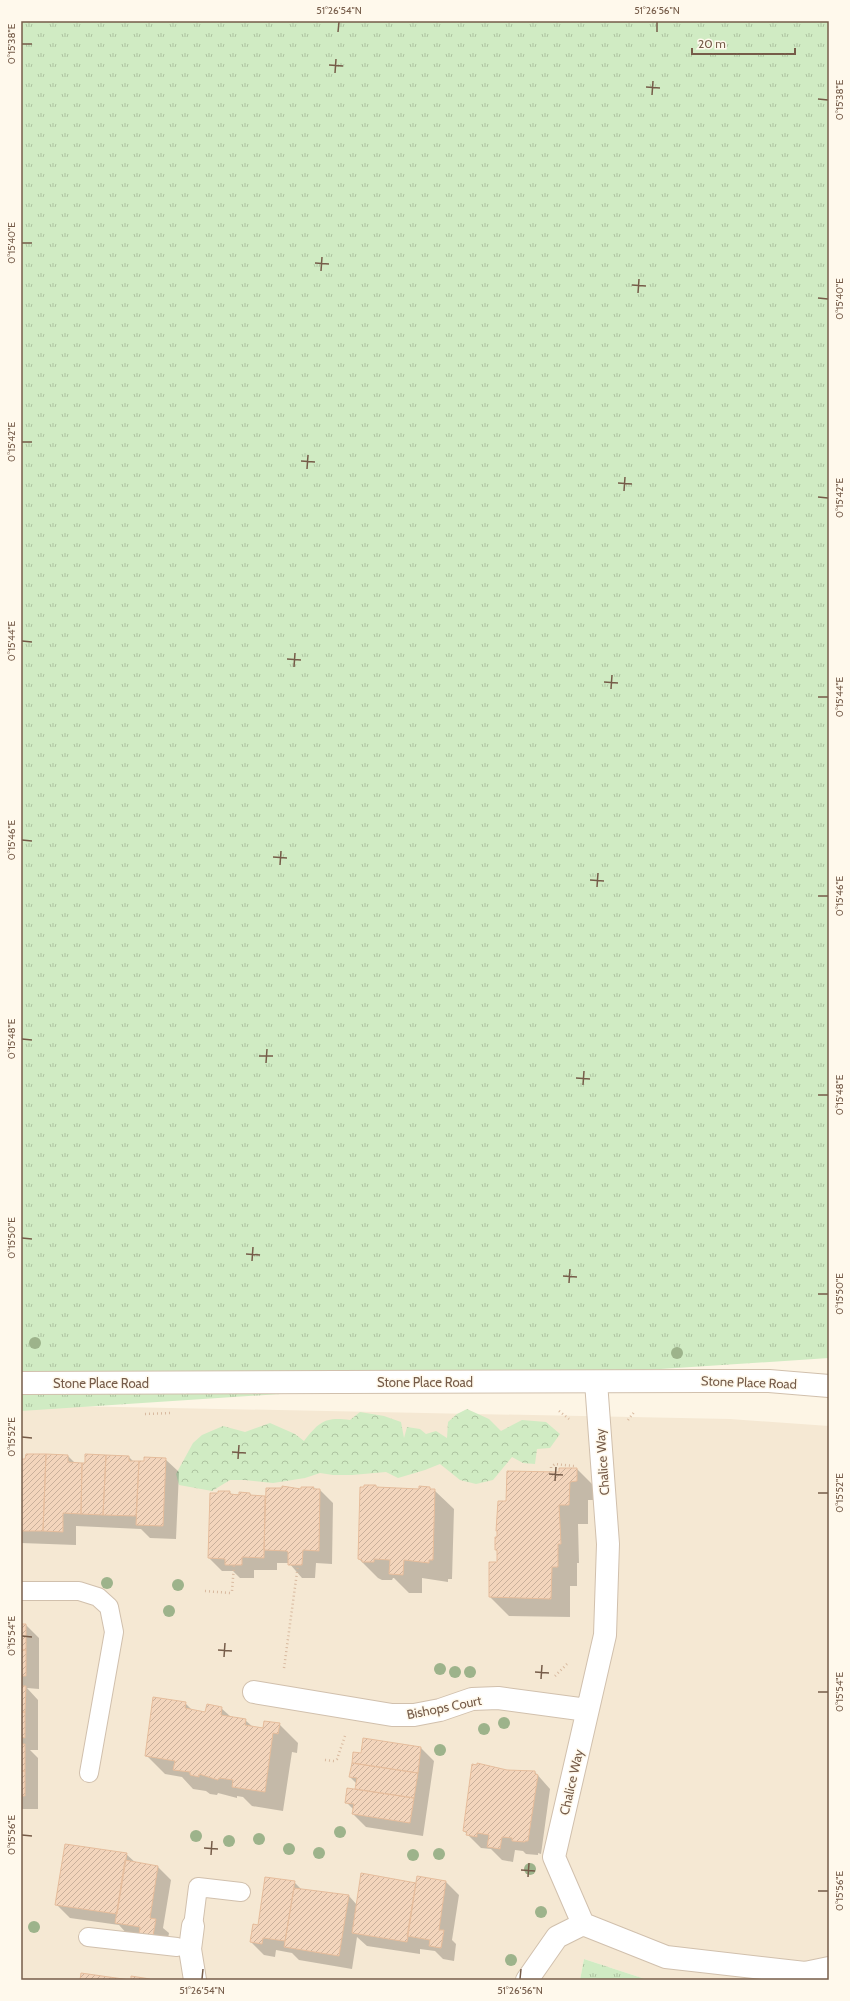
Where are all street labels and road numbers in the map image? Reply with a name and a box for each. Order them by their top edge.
street label: Stone Place Road [701,1372,797,1392]
street label: Stone Place Road [377,1374,473,1390]
street label: Stone Place Road [53,1375,149,1391]
street label: Chalice Way [592,1428,612,1496]
street label: Bishops Court [405,1692,483,1722]
street label: Chalice Way [556,1747,586,1816]

